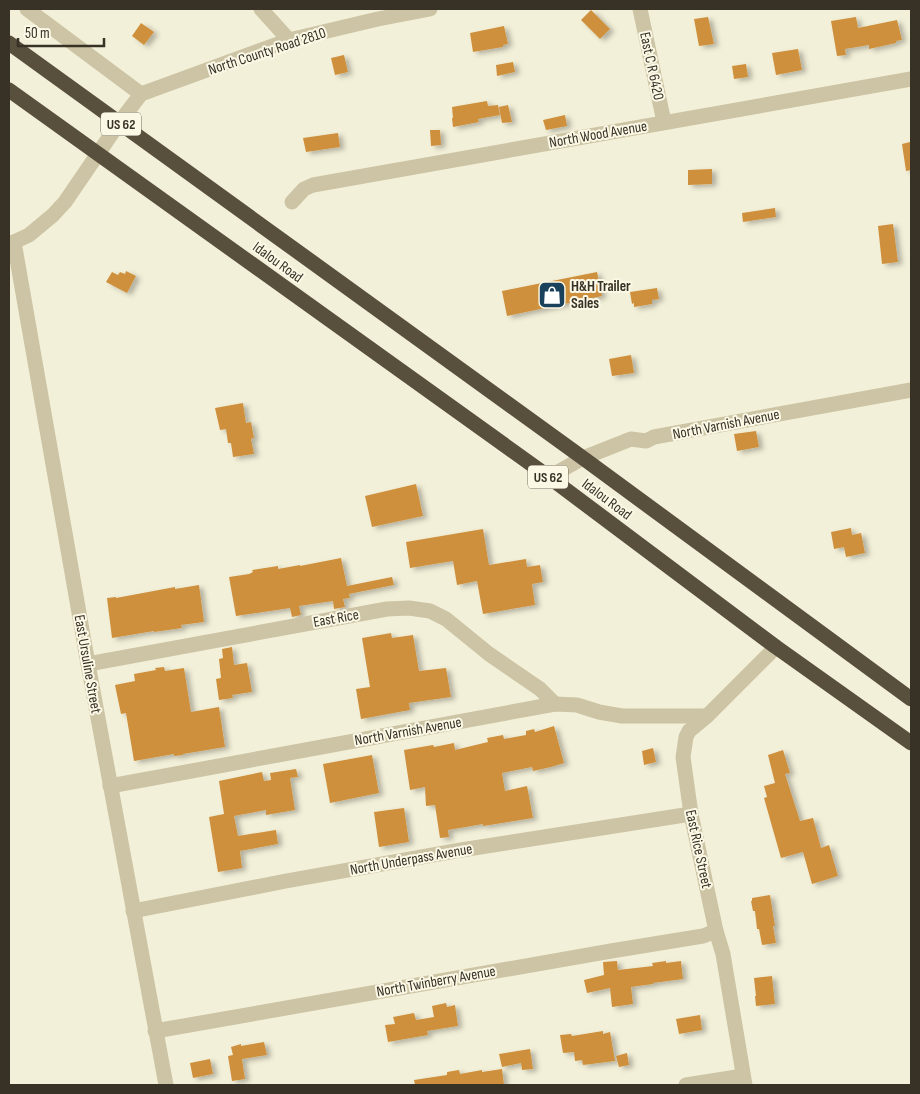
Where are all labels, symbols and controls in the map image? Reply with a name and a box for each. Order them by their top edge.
scale bar [18,15,104,47]
street label: North County Road 2810 [206,23,328,79]
text: 50 m [25,24,50,43]
street label: East C R 6420 [635,30,668,102]
road number: US 62 [101,112,141,136]
street label: North Wood Avenue [548,117,648,152]
street label: Idalou Road [249,238,307,287]
place label: H&H Trailer Sales [571,277,631,313]
shop icon: H&H Trailer Sales [537,280,567,310]
street label: North Varnish Avenue [671,405,781,444]
road number: US 62 [528,466,568,488]
street label: Idalou Road [578,474,635,524]
street label: East Rice [312,605,360,632]
street label: East Ursuline Street [70,613,106,715]
street label: North Varnish Avenue [353,713,463,750]
street label: East Rice Street [681,808,716,891]
street label: North Underpass Avenue [348,839,474,880]
street label: North Twinberry Avenue [375,962,497,1001]

